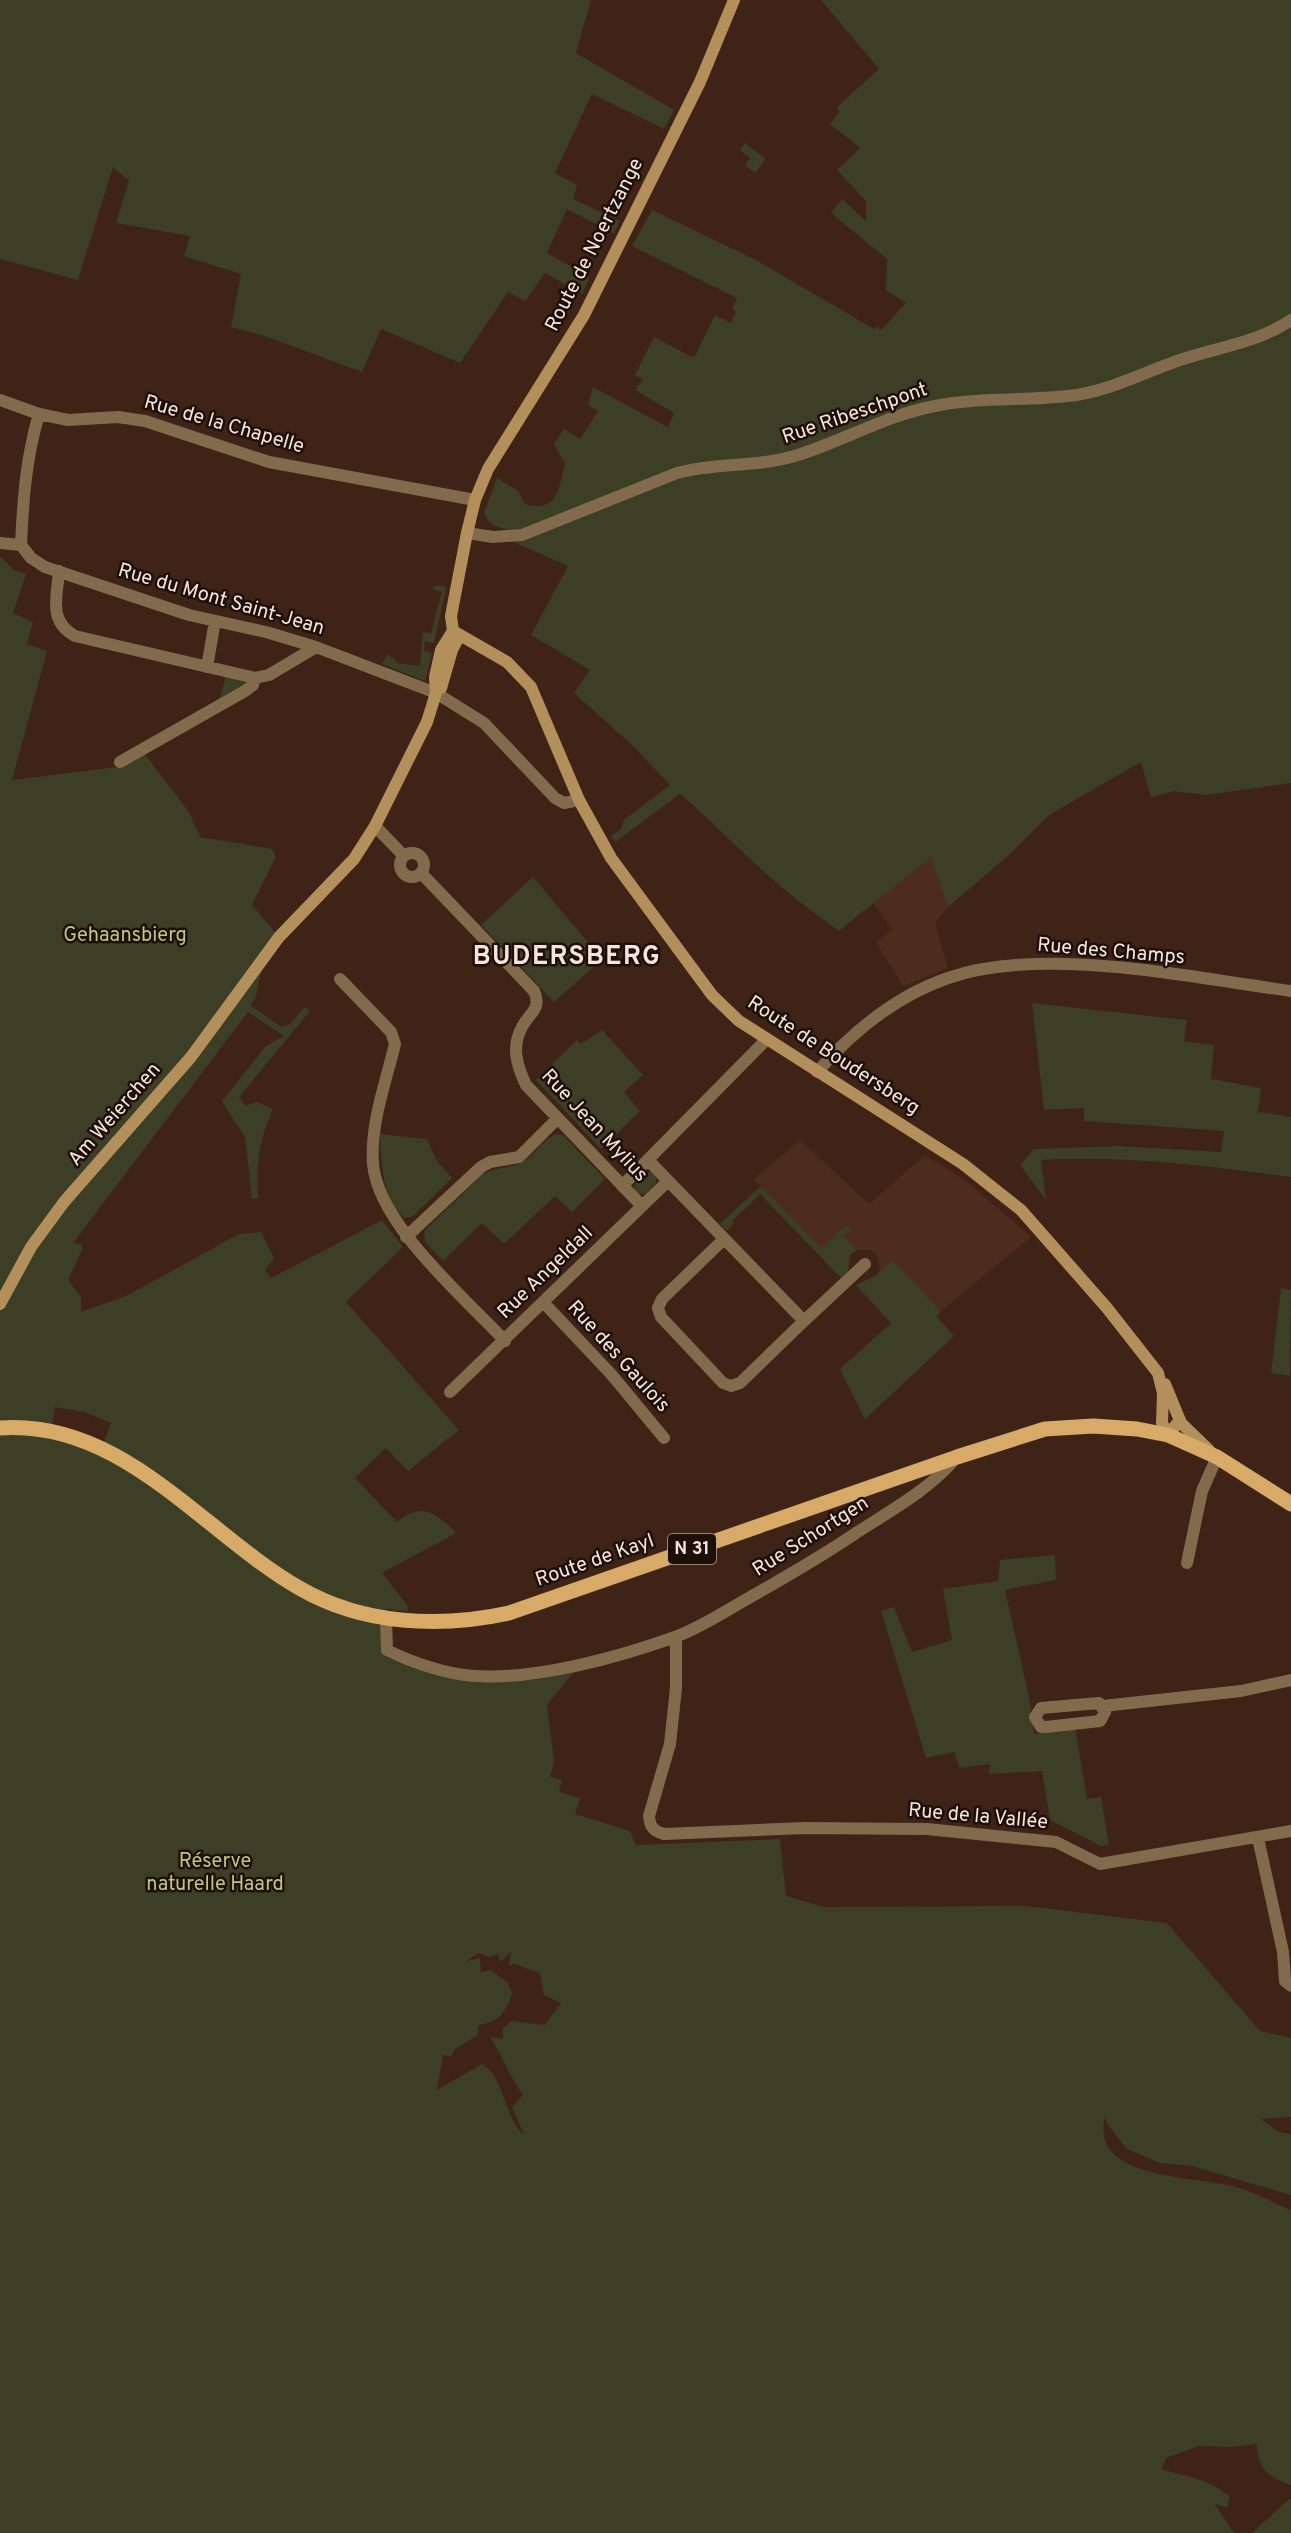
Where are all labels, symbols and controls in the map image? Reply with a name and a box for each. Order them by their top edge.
street label: Route de Noertzange [540,154,650,336]
street label: Rue Ribeschpont [779,377,931,451]
street label: Rue de la Chapelle [141,390,307,460]
street label: Rue du Mont Saint-Jean [115,558,327,642]
park label: Gehaansbierg [63,923,187,949]
street label: Rue des Champs [1036,933,1186,971]
district label: BUDERSBERG [473,941,661,974]
street label: Route de Boudersberg [742,990,924,1122]
street label: Am Weierchen [63,1058,167,1172]
street label: Rue Jean Mylius [535,1064,653,1188]
street label: Rue Angeldall [493,1221,599,1325]
street label: Rue des Gaulois [561,1296,675,1418]
street label: Rue Schortgen [748,1491,874,1583]
street label: Route de Kayl [532,1529,658,1593]
road number: N 31 [668,1534,716,1564]
street label: Rue de la Vallée [907,1798,1049,1836]
park label: Réserve naturelle Haard [146,1849,284,1898]

